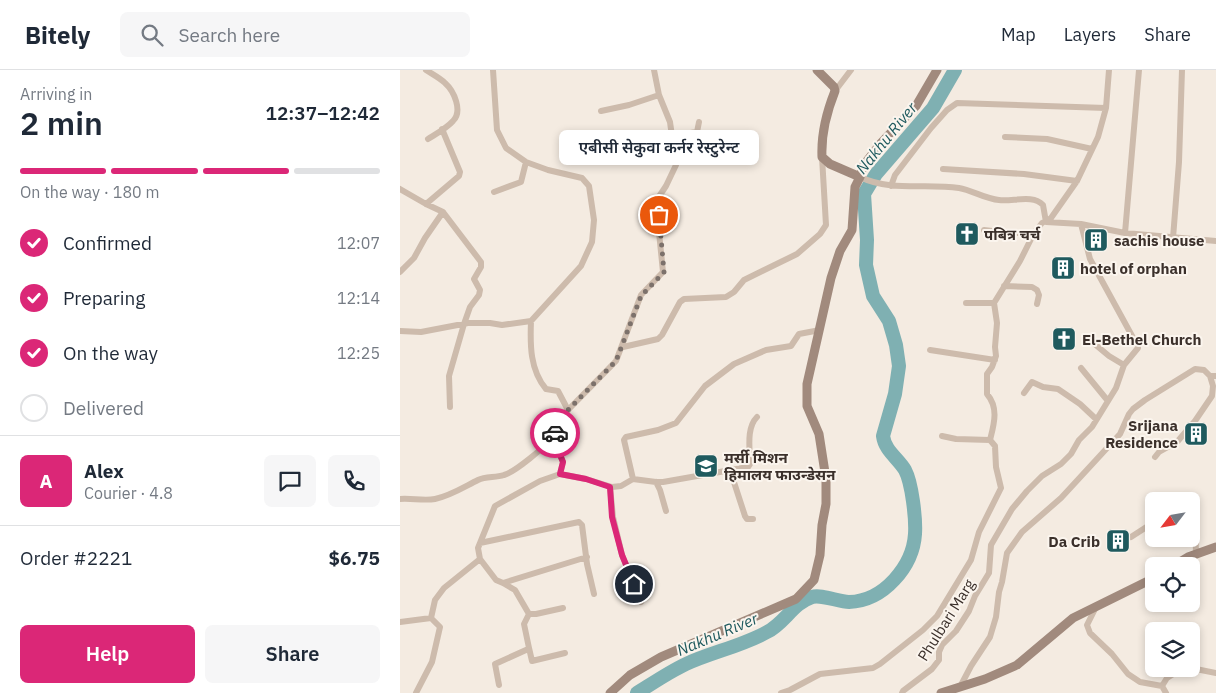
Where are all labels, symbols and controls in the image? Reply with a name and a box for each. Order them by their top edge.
search box [120,12,470,57]
text: Bitely [25,19,90,51]
icon: search [138,21,166,49]
text: Search here [178,23,280,47]
text: Map [1001,23,1036,46]
text: Layers [1064,23,1116,46]
text: Share [1144,23,1191,46]
text: Arriving in [20,84,92,104]
water label: Nakhu River [851,97,922,178]
text: 12:37–12:42 [266,101,380,125]
text: 2 min [20,102,103,144]
callout: एबीसी सेकुवा कर्नर रेस्टुरेन्ट [559,130,759,165]
text: एबीसी सेकुवा कर्नर रेस्टुरेन्ट [579,137,739,157]
text: On the way · 180 m [20,182,159,202]
pin [638,194,680,236]
icon: bag [645,201,673,229]
church icon: पबित्र चर्च [954,221,980,247]
place label: पबित्र चर्च [984,225,1041,244]
building icon: sachis house [1083,227,1109,253]
icon: check [20,229,48,257]
text: Confirmed [63,231,152,255]
place label: sachis house [1114,231,1205,250]
text: 12:07 [337,233,380,253]
building icon: hotel of orphan [1050,255,1076,281]
place label: hotel of orphan [1080,259,1187,278]
icon: check [20,284,48,312]
text: Preparing [63,286,145,310]
text: 12:14 [337,288,380,308]
church icon: El-Bethel Church [1051,326,1077,352]
place label: El-Bethel Church [1082,330,1202,349]
icon: check [20,339,48,367]
text: On the way [63,341,158,365]
text: 12:25 [337,343,380,363]
text: Delivered [63,396,144,420]
courier [530,408,580,458]
place label: Srijana Residence [1105,416,1178,452]
icon: car [541,419,569,447]
building icon: Srijana Residence [1183,421,1209,447]
place label: मर्सी मिशन हिमालय फाउन्डेसन [724,448,836,484]
school or university icon: मर्सी मिशन हिमालय फाउन्डेसन [693,453,719,479]
button: chat [264,455,316,507]
button: phone [328,455,380,507]
text: Alex [84,459,124,483]
text: A [39,469,53,493]
text: Courier · 4.8 [84,483,173,503]
north arrow [1145,492,1200,548]
map controls [1145,492,1200,677]
building icon: Da Crib [1105,528,1131,554]
place label: Da Crib [1048,532,1100,551]
text: Order #2221 [20,546,132,570]
text: $6.75 [328,546,380,570]
button: locate [1145,557,1200,612]
pin [613,563,655,605]
icon: home [620,570,648,598]
street label: Phulbari Marg [913,575,979,664]
water label: Nakhu River [673,607,762,660]
button: layers [1145,622,1200,677]
button: Help [20,625,195,683]
button: Share [205,625,380,683]

